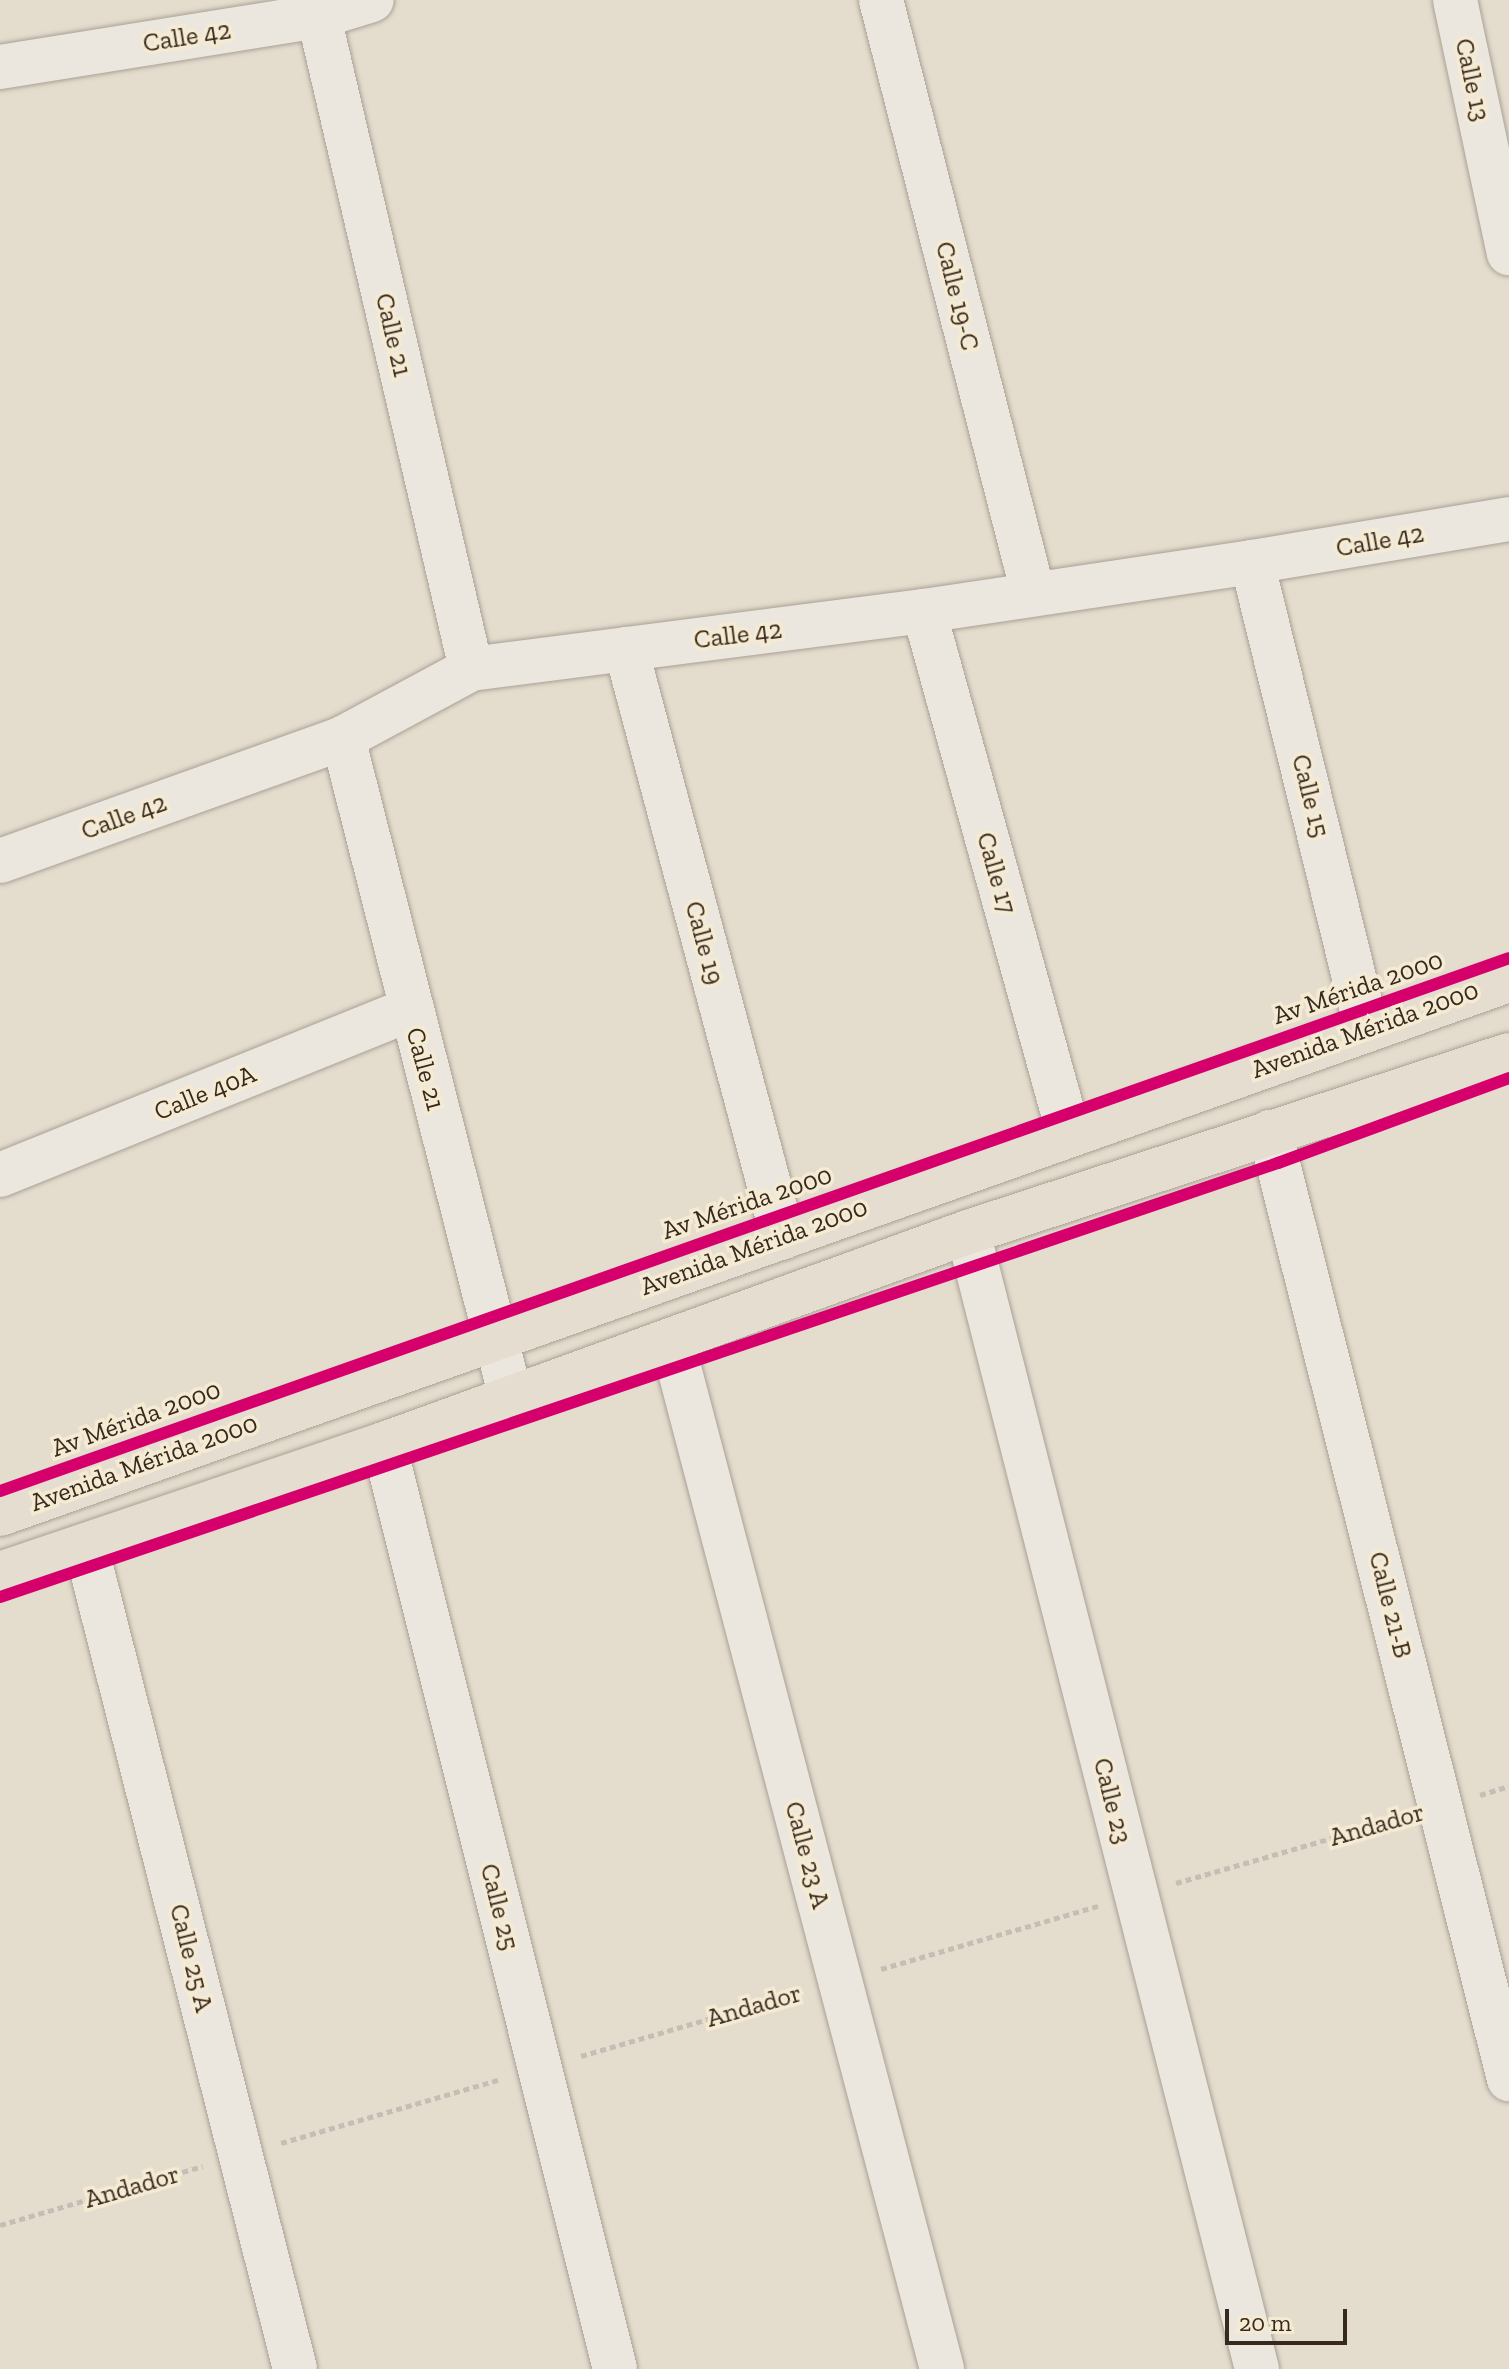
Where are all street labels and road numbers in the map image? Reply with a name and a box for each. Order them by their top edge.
street label: Calle 42 [141,15,233,59]
street label: Calle 13 [1448,36,1496,124]
street label: Calle 19-C [928,238,986,354]
street label: Calle 21 [368,290,418,380]
street label: Calle 42 [1334,518,1426,564]
street label: Calle 42 [692,614,784,656]
street label: Calle 15 [1285,751,1335,841]
street label: Calle 42 [77,787,171,847]
street label: Calle 17 [970,829,1022,917]
street label: Calle 19 [678,898,730,988]
street label: Av Mérida 2000 [1268,944,1448,1032]
street label: Avenida Mérida 2000 [1247,974,1483,1086]
street label: Calle 21 [399,1024,451,1114]
street label: Calle 40A [150,1059,260,1127]
street label: Av Mérida 2000 [657,1159,837,1247]
street label: Avenida Mérida 2000 [636,1191,872,1303]
street label: Av Mérida 2000 [47,1374,225,1464]
street label: Avenida Mérida 2000 [26,1407,262,1519]
street label: Calle 21-B [1362,1549,1418,1661]
street label: Calle 23 [1086,1755,1138,1847]
street label: Andador [1326,1797,1428,1853]
street label: Calle 23 A [778,1798,836,1912]
street label: Calle 25 [473,1861,525,1953]
street label: Calle 25 A [162,1900,220,2016]
street label: Andador [703,1978,805,2034]
street label: Andador [81,2159,183,2215]

